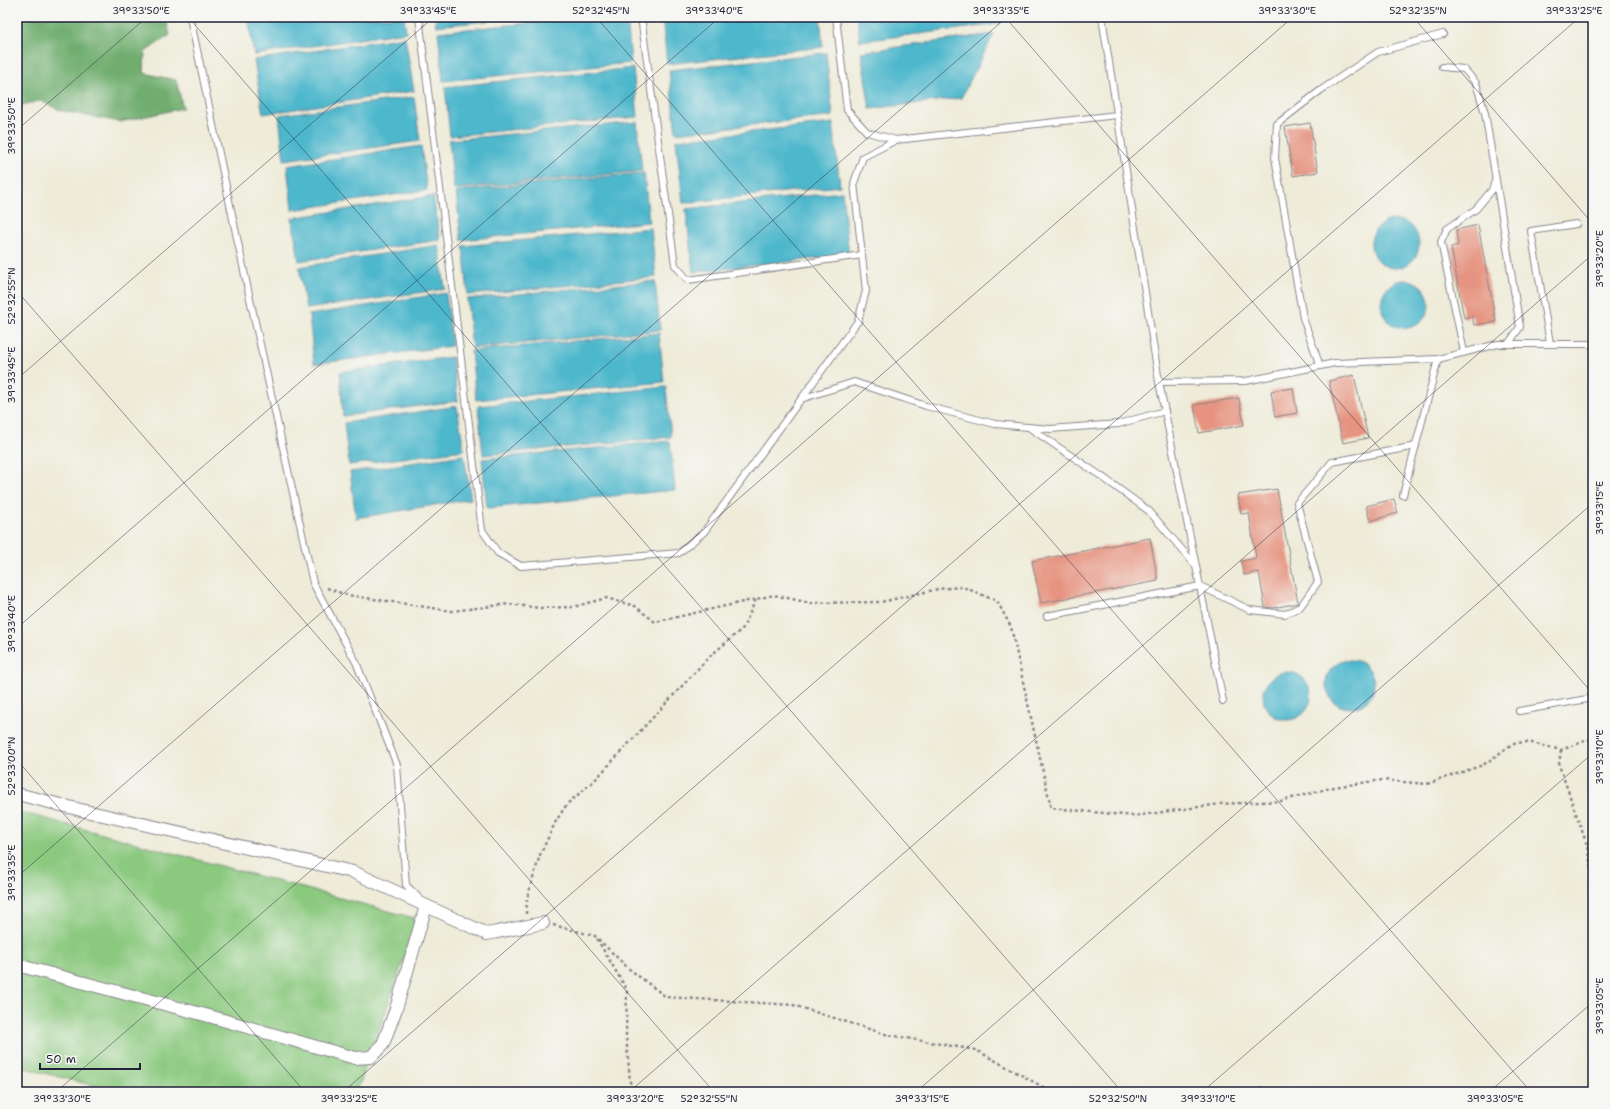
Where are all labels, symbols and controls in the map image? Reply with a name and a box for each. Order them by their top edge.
text: 39°33'50"E [112,4,170,17]
text: 39°33'45"E [400,4,456,17]
text: 52°32'45"N [572,4,630,17]
text: 39°33'40"E [685,4,743,17]
text: 39°33'35"E [972,4,1030,17]
text: 39°33'30"E [1258,4,1316,17]
text: 52°32'35"N [1389,4,1447,17]
text: 39°33'25"E [1545,4,1603,17]
text: 39°33'50"E [5,97,18,155]
text: 39°33'20"E [1593,230,1606,288]
text: 52°32'55"N [5,267,18,325]
text: 39°33'45"E [5,347,18,403]
text: 39°33'15"E [1593,481,1606,535]
text: 39°33'40"E [5,595,18,653]
text: 39°33'10"E [1593,729,1606,785]
text: 52°33'00"N [5,737,18,795]
text: 39°33'35"E [5,844,18,902]
text: 39°33'05"E [1593,977,1606,1035]
scale bar [40,1045,140,1071]
text: 50 m [46,1051,76,1067]
text: 39°33'30"E [33,1092,91,1105]
text: 39°33'25"E [320,1092,378,1105]
text: 39°33'20"E [606,1092,664,1105]
text: 52°32'55"N [680,1092,738,1105]
text: 39°33'15"E [895,1092,949,1105]
text: 52°32'50"N [1089,1092,1147,1105]
text: 39°33'10"E [1180,1092,1236,1105]
text: 39°33'05"E [1466,1092,1524,1105]

